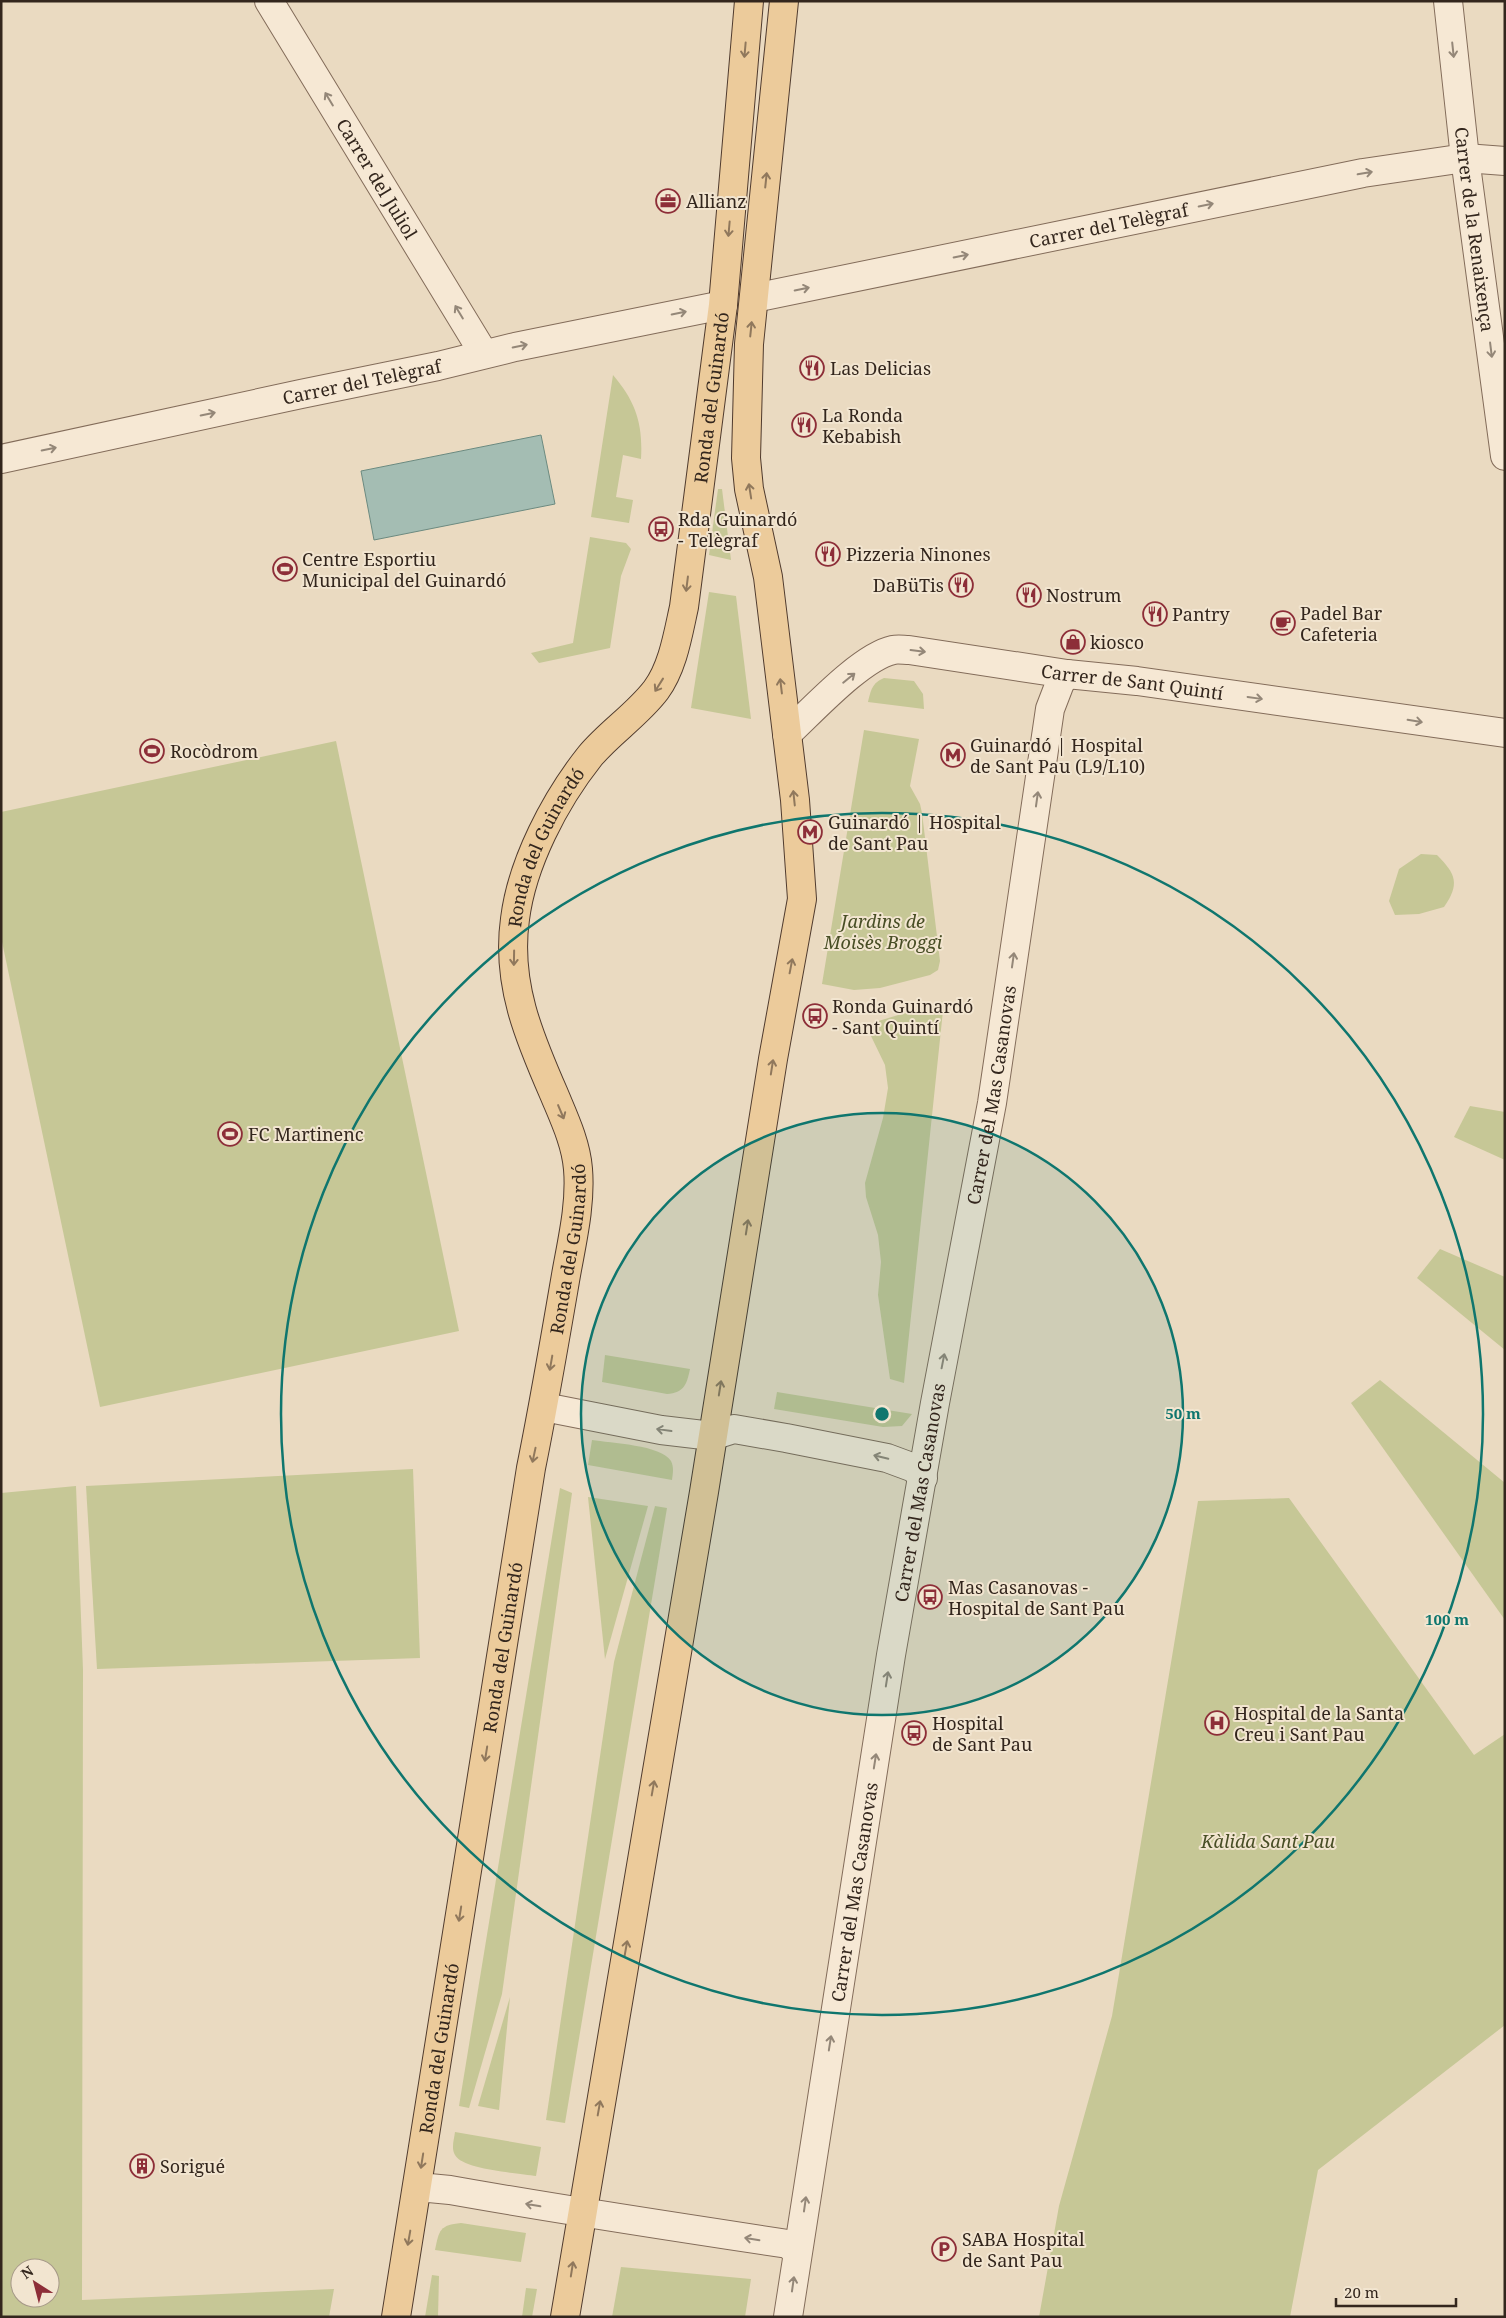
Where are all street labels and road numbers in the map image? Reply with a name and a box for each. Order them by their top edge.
street label: Carrer del Juliol [331,114,423,244]
street label: Carrer de la Renaixença [1450,126,1500,333]
street label: Carrer del Telègraf [1027,197,1191,253]
street label: Ronda del Guinardó [688,311,734,485]
street label: Carrer del Telègraf [280,353,445,410]
street label: Carrer de Sant Quintí [1040,658,1225,705]
street label: Ronda del Guinardó [502,763,590,929]
street label: Carrer del Mas Casanovas [961,984,1021,1207]
street label: Ronda del Guinardó [544,1163,591,1336]
street label: Carrer del Mas Casanovas [888,1381,951,1604]
street label: Ronda del Guinardó [477,1560,528,1734]
street label: Carrer del Mas Casanovas [825,1781,883,2004]
street label: Ronda del Guinardó [413,1961,464,2135]

